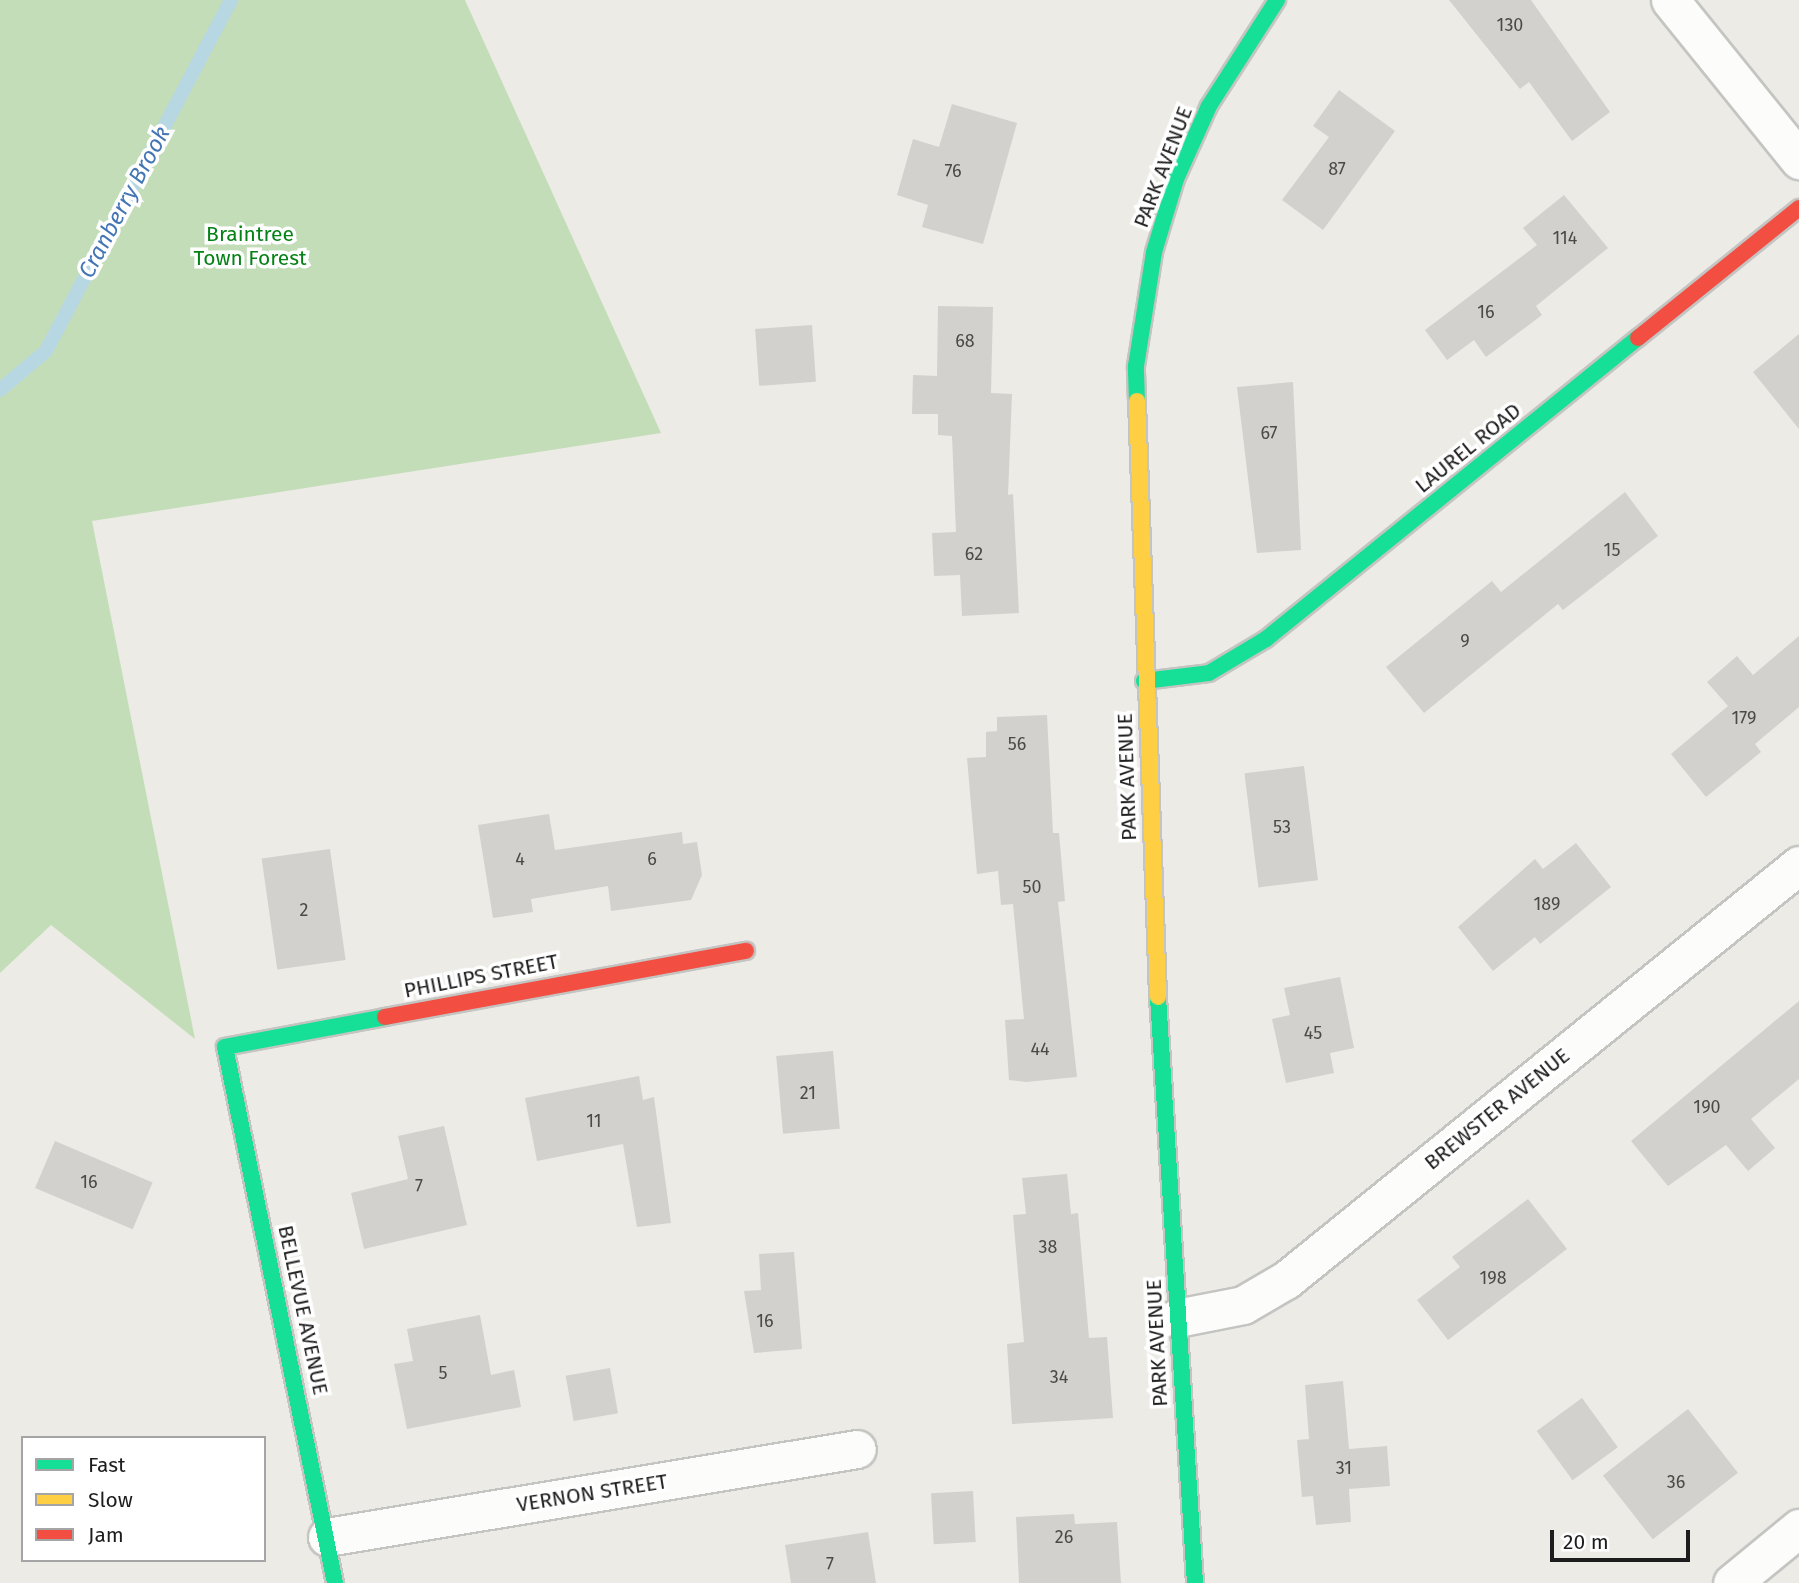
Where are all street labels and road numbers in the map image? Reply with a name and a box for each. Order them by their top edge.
street label: PARK AVENUE [1128,103,1198,231]
street label: LAUREL ROAD [1410,398,1526,498]
street label: PARK AVENUE [1112,713,1142,841]
street label: PHILLIPS STREET [402,949,560,1003]
street label: BREWSTER AVENUE [1419,1043,1575,1175]
street label: BELLEVUE AVENUE [273,1223,333,1397]
street label: PARK AVENUE [1141,1279,1173,1407]
street label: VERNON STREET [515,1469,669,1517]

